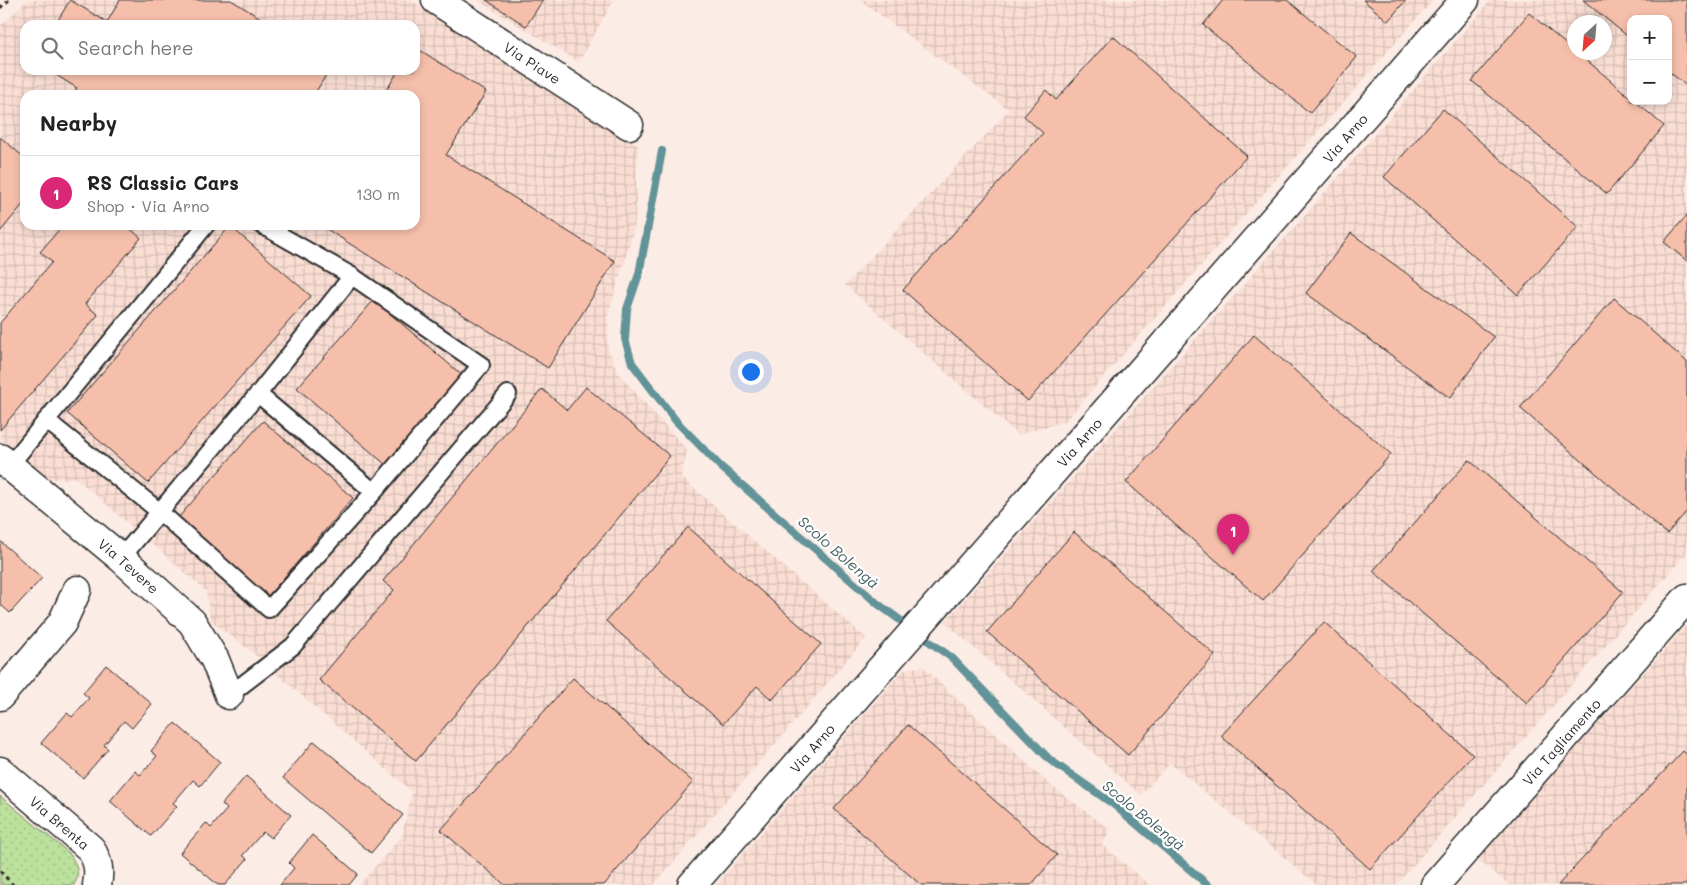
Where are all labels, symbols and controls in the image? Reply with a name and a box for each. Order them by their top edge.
north arrow [1567,15,1612,60]
map controls [1627,15,1672,105]
button: + [1627,15,1672,60]
search box [20,20,420,75]
icon: search [38,34,66,62]
text: Search here [78,35,194,60]
street label: Via Piave [500,37,565,88]
button: − [1627,60,1672,105]
text: Nearby [40,109,117,136]
street label: Via Arno [1318,109,1371,166]
text: RS Classic Cars [87,170,239,195]
text: 1 [52,183,60,204]
text: 130 m [356,183,400,204]
text: Shop · Via Arno [87,195,209,216]
your location [738,359,764,385]
street label: Via Arno [1052,414,1105,471]
water label: Scolo Bolengà [794,511,884,593]
pin: 1 [1217,514,1249,555]
street label: Via Tevere [95,534,163,597]
street label: Via Tagliamento [1518,694,1604,789]
street label: Via Arno [785,719,838,777]
water label: Scolo Bolengà [1098,775,1190,855]
street label: Via Brenta [26,791,94,854]

